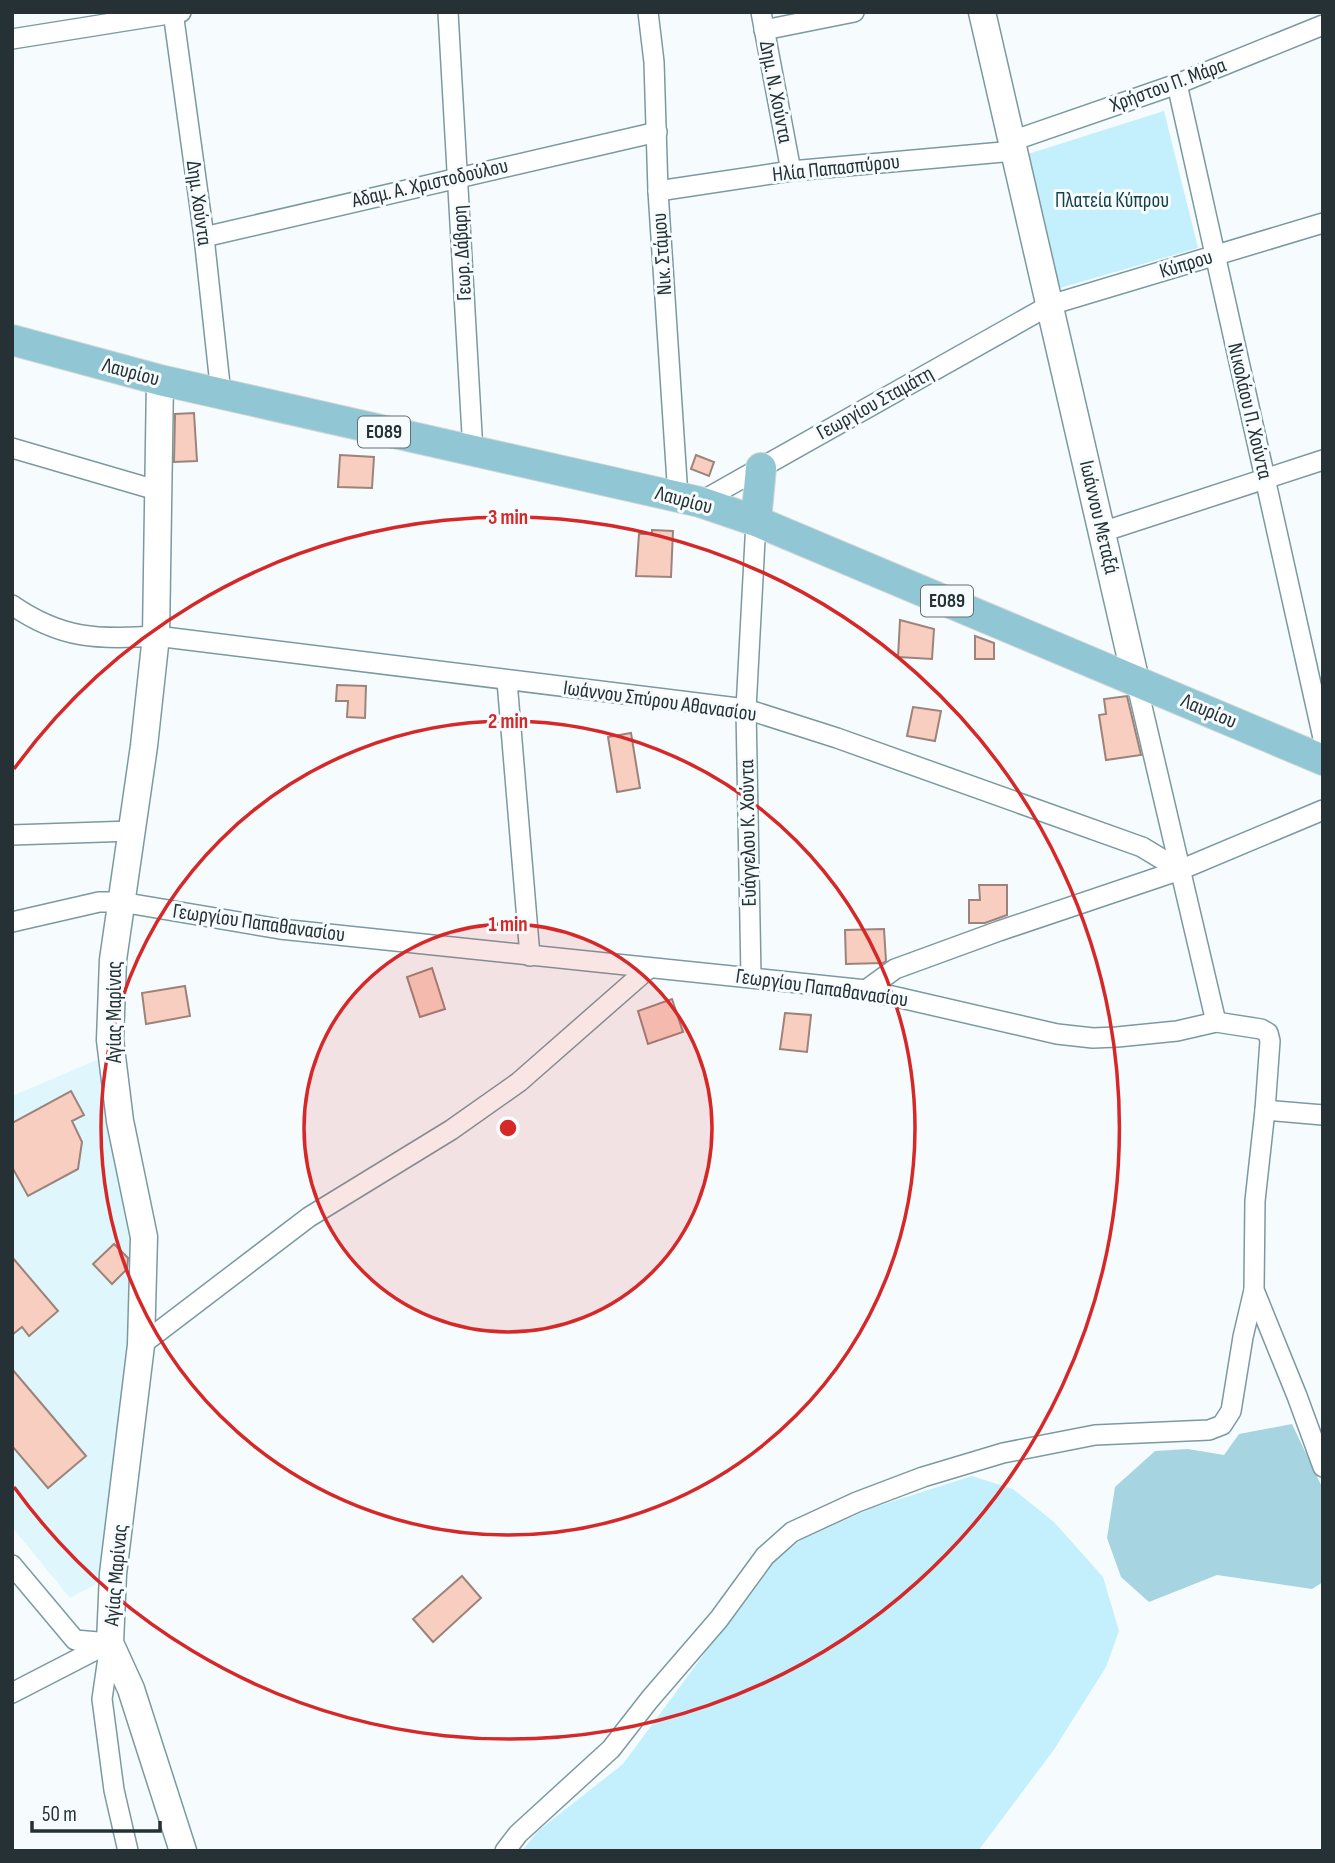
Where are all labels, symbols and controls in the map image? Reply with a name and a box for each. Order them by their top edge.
street label: Δημ. Ν. Χούντα [754,39,798,145]
street label: Χρήστου Π. Μάρα [1106,52,1230,118]
street label: Ηλία Παπασπύρου [771,149,901,187]
street label: Αδαμ. Α. Χριστοδούλου [349,153,510,213]
street label: Δημ. Χούντα [181,159,217,247]
park label: Πλατεία Κύπρου [1055,188,1169,213]
street label: Γεωρ. Δάβαρη [447,204,477,302]
street label: Νικ. Στάμου [647,212,677,296]
street label: Κύπρου [1157,244,1215,284]
street label: Νικολάου Π. Χούντα [1222,341,1278,482]
street label: Λαυρίου [99,352,162,392]
street label: Γεωργίου Σταμάτη [812,361,938,445]
road number: ΕΟ89 [358,416,410,448]
street label: Ιωάννου Μεταξά [1074,458,1124,576]
street label: Λαυρίου [652,480,715,520]
text: 3 min [488,505,528,530]
road number: ΕΟ89 [921,586,973,616]
street label: Ιωάννου Σπύρου Αθανασίου [562,675,758,727]
street label: Λαυρίου [1176,688,1241,734]
text: 2 min [488,709,528,734]
street label: Ευάγγελου Κ. Χούντα [734,759,762,907]
street label: Γεωργίου Παπαθανασίου [171,899,347,947]
text: 1 min [488,912,528,937]
street label: Αγίας Μαρίνας [102,961,127,1064]
street label: Γεωργίου Παπαθανασίου [734,964,910,1012]
centre of rings [496,1116,520,1140]
street label: Αγίας Μαρίνας [99,1523,133,1628]
scale bar [32,1790,159,1834]
text: 50 m [42,1802,77,1827]

